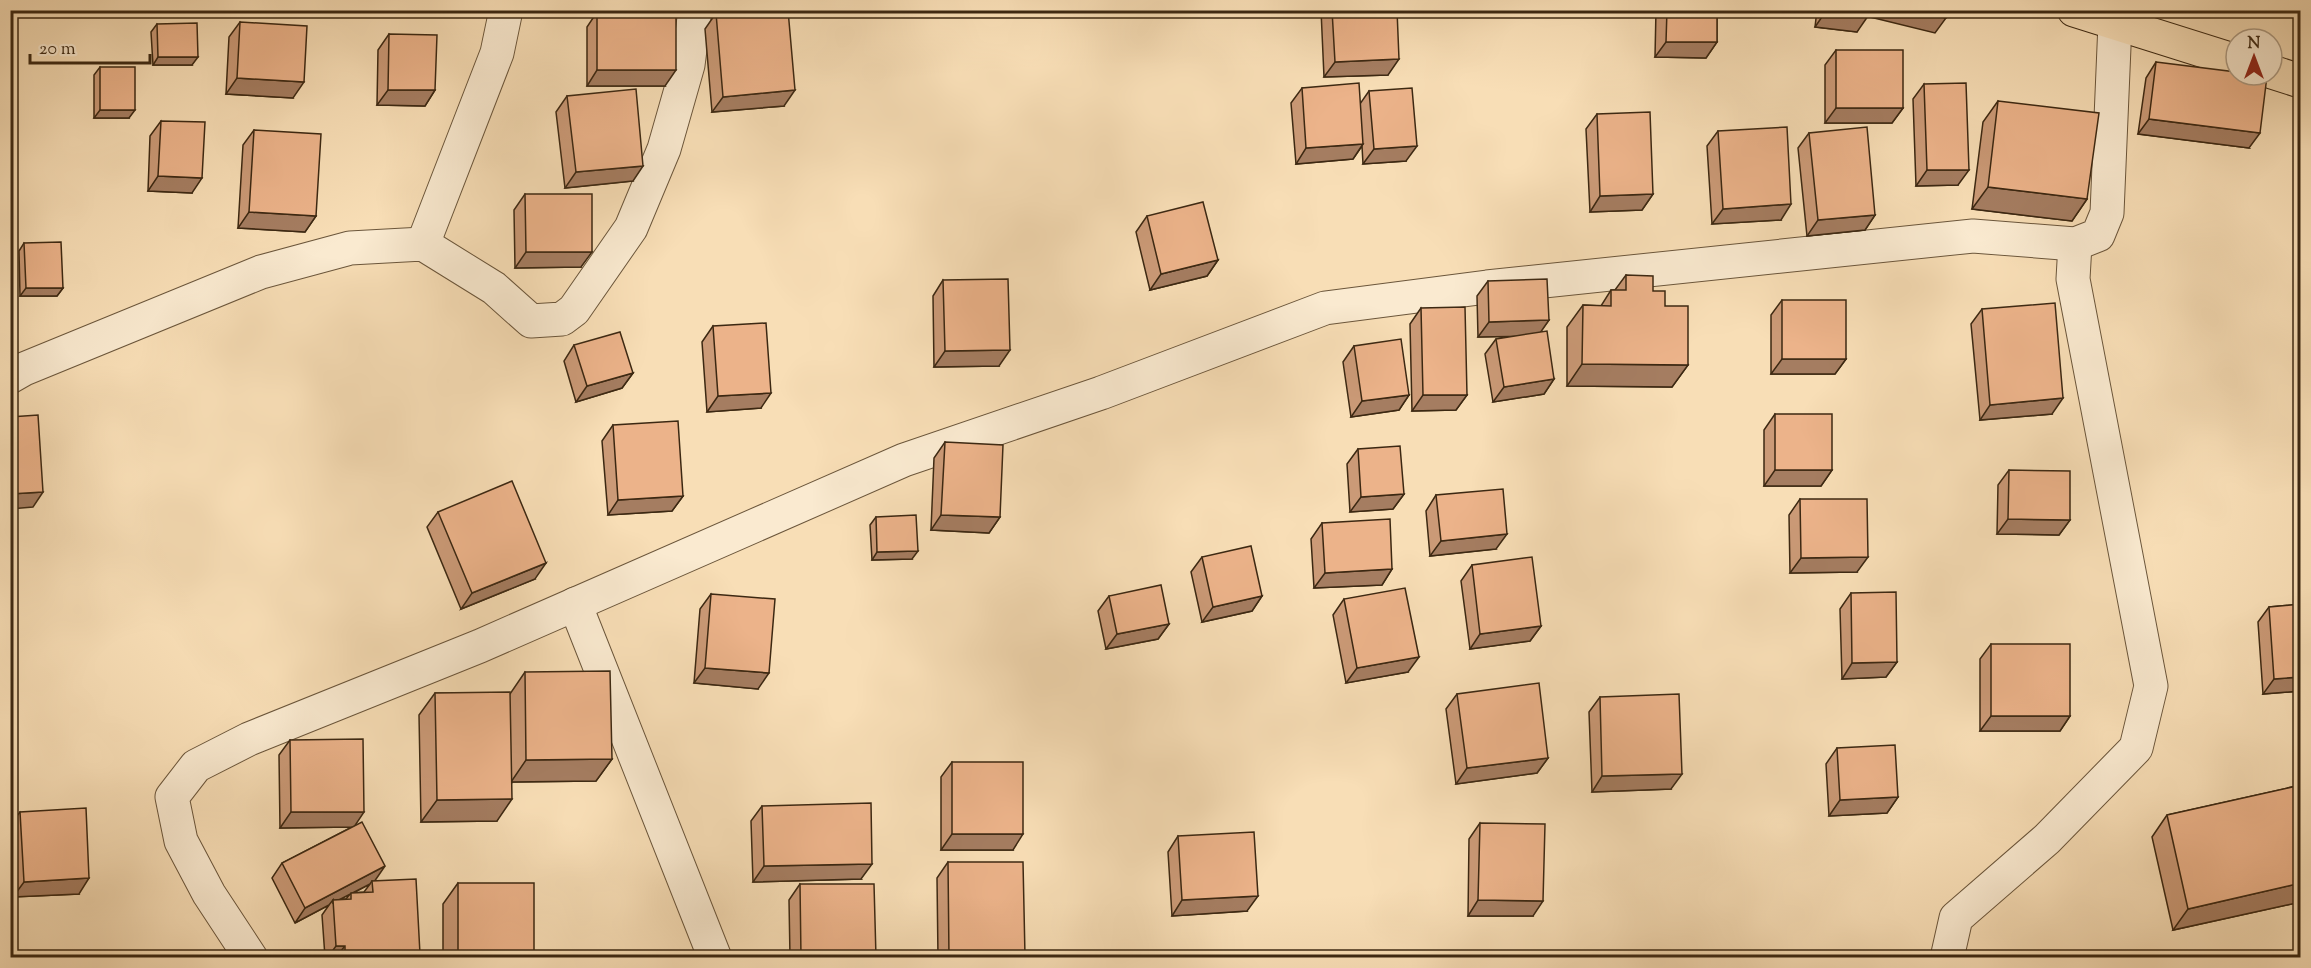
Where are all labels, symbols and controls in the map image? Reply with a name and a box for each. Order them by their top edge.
scale bar [30,27,150,65]
north arrow [2224,27,2284,87]
text: N [2248,33,2261,56]
text: 20 m [39,37,76,63]

